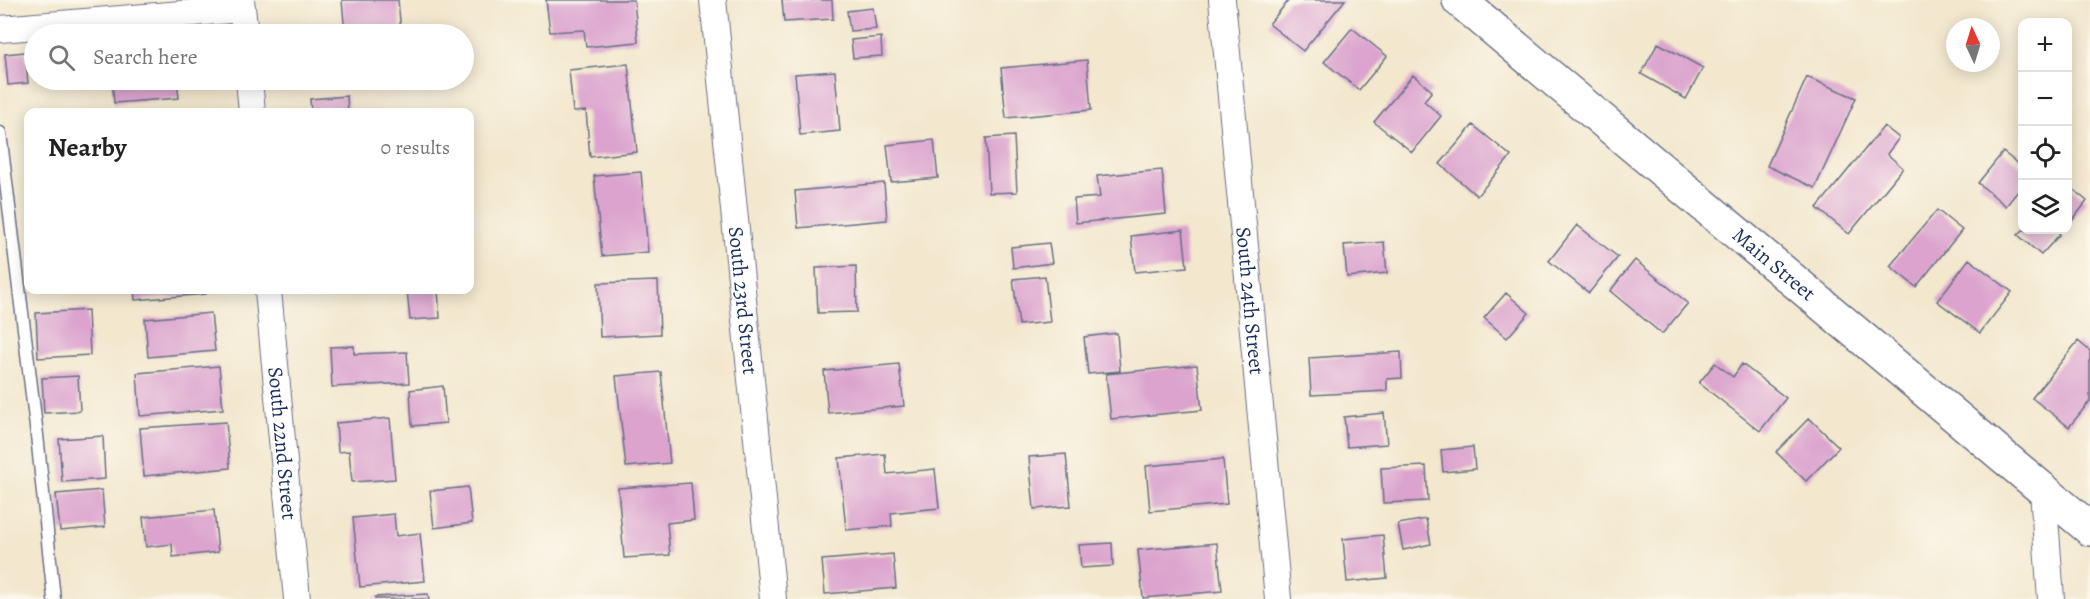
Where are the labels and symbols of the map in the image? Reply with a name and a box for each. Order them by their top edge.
north arrow [1946,18,2000,72]
street label: Main Street [1726,221,1822,307]
street label: South 23rd Street [722,225,764,376]
street label: South 24th Street [1229,225,1271,376]
street label: South 22nd Street [261,366,304,521]

